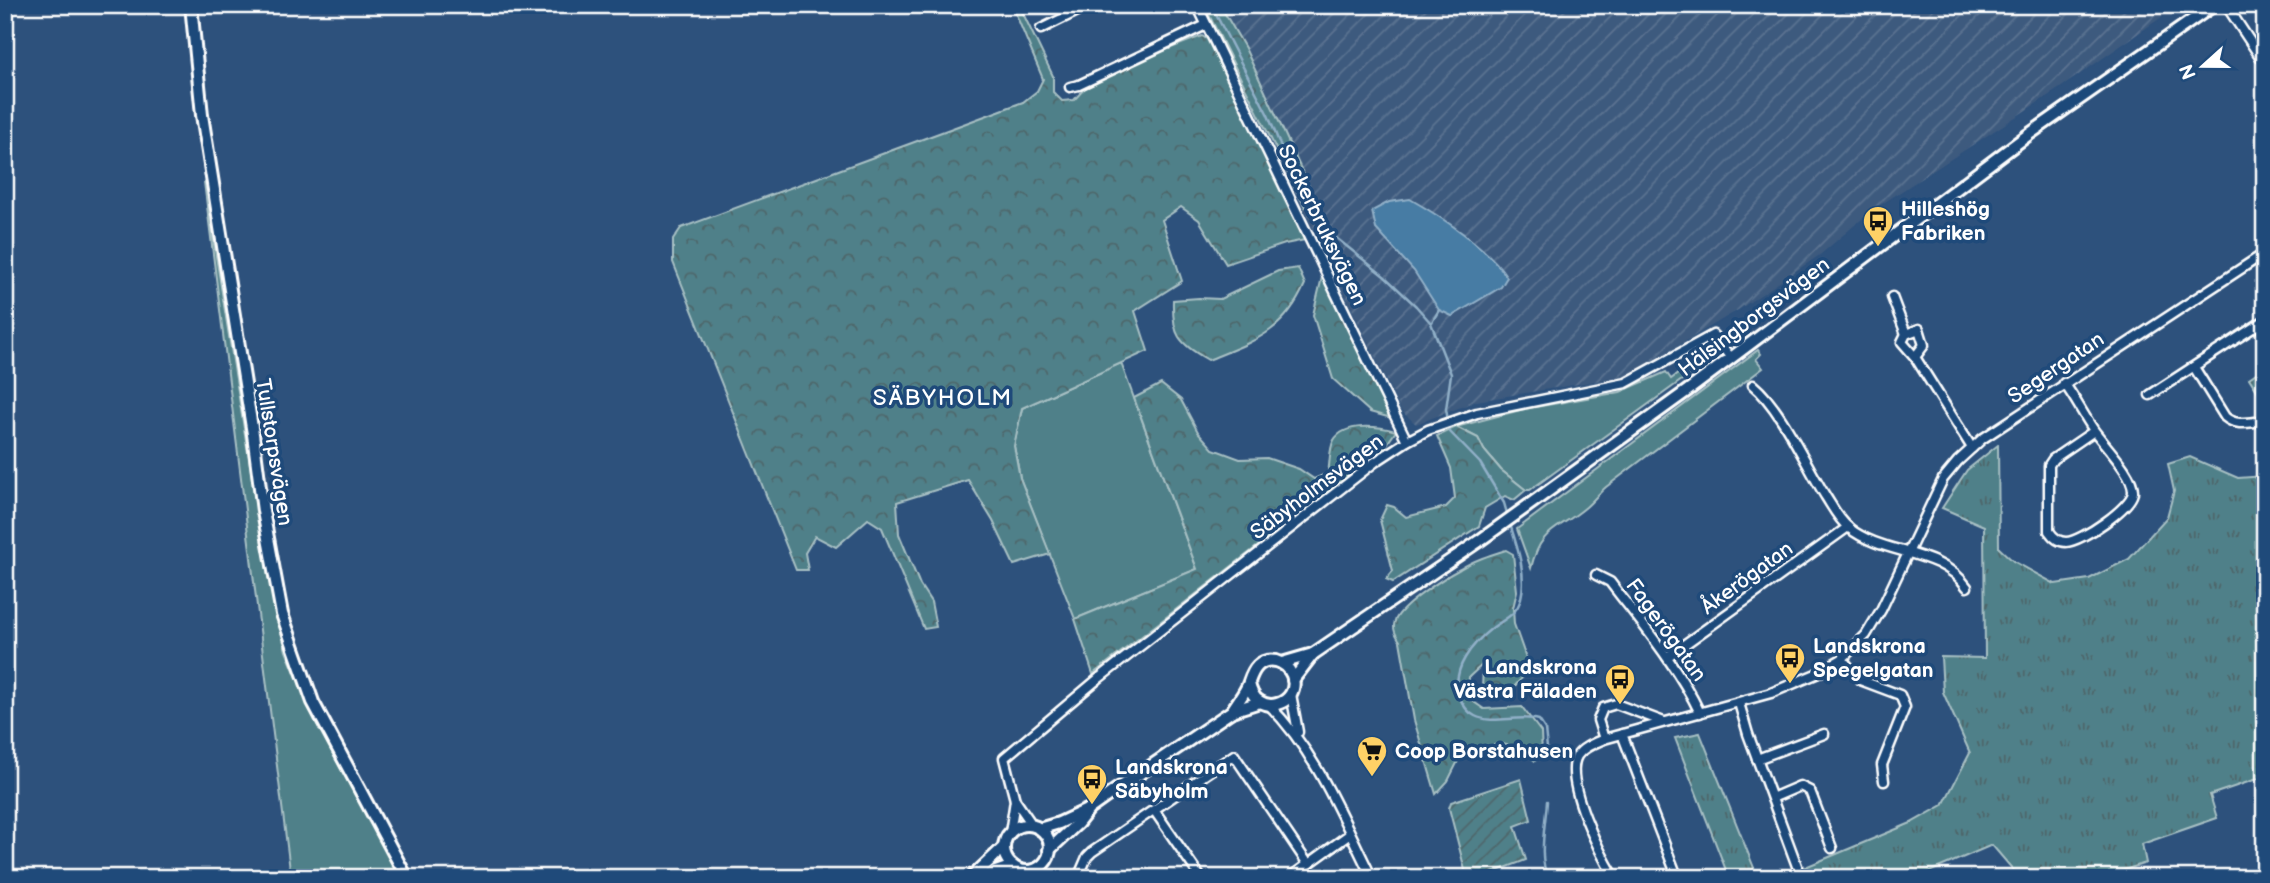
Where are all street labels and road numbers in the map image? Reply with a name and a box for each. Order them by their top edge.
street label: Sockerbruksvägen [1272,141,1372,309]
street label: Hälsingborgsvägen [1673,252,1835,382]
street label: Segergatan [2003,327,2109,409]
street label: Tullstorpsvägen [250,377,298,527]
street label: Säbyholmsvägen [1246,429,1388,545]
street label: Åkerögatan [1695,535,1798,620]
street label: Fagerögatan [1620,574,1712,686]

